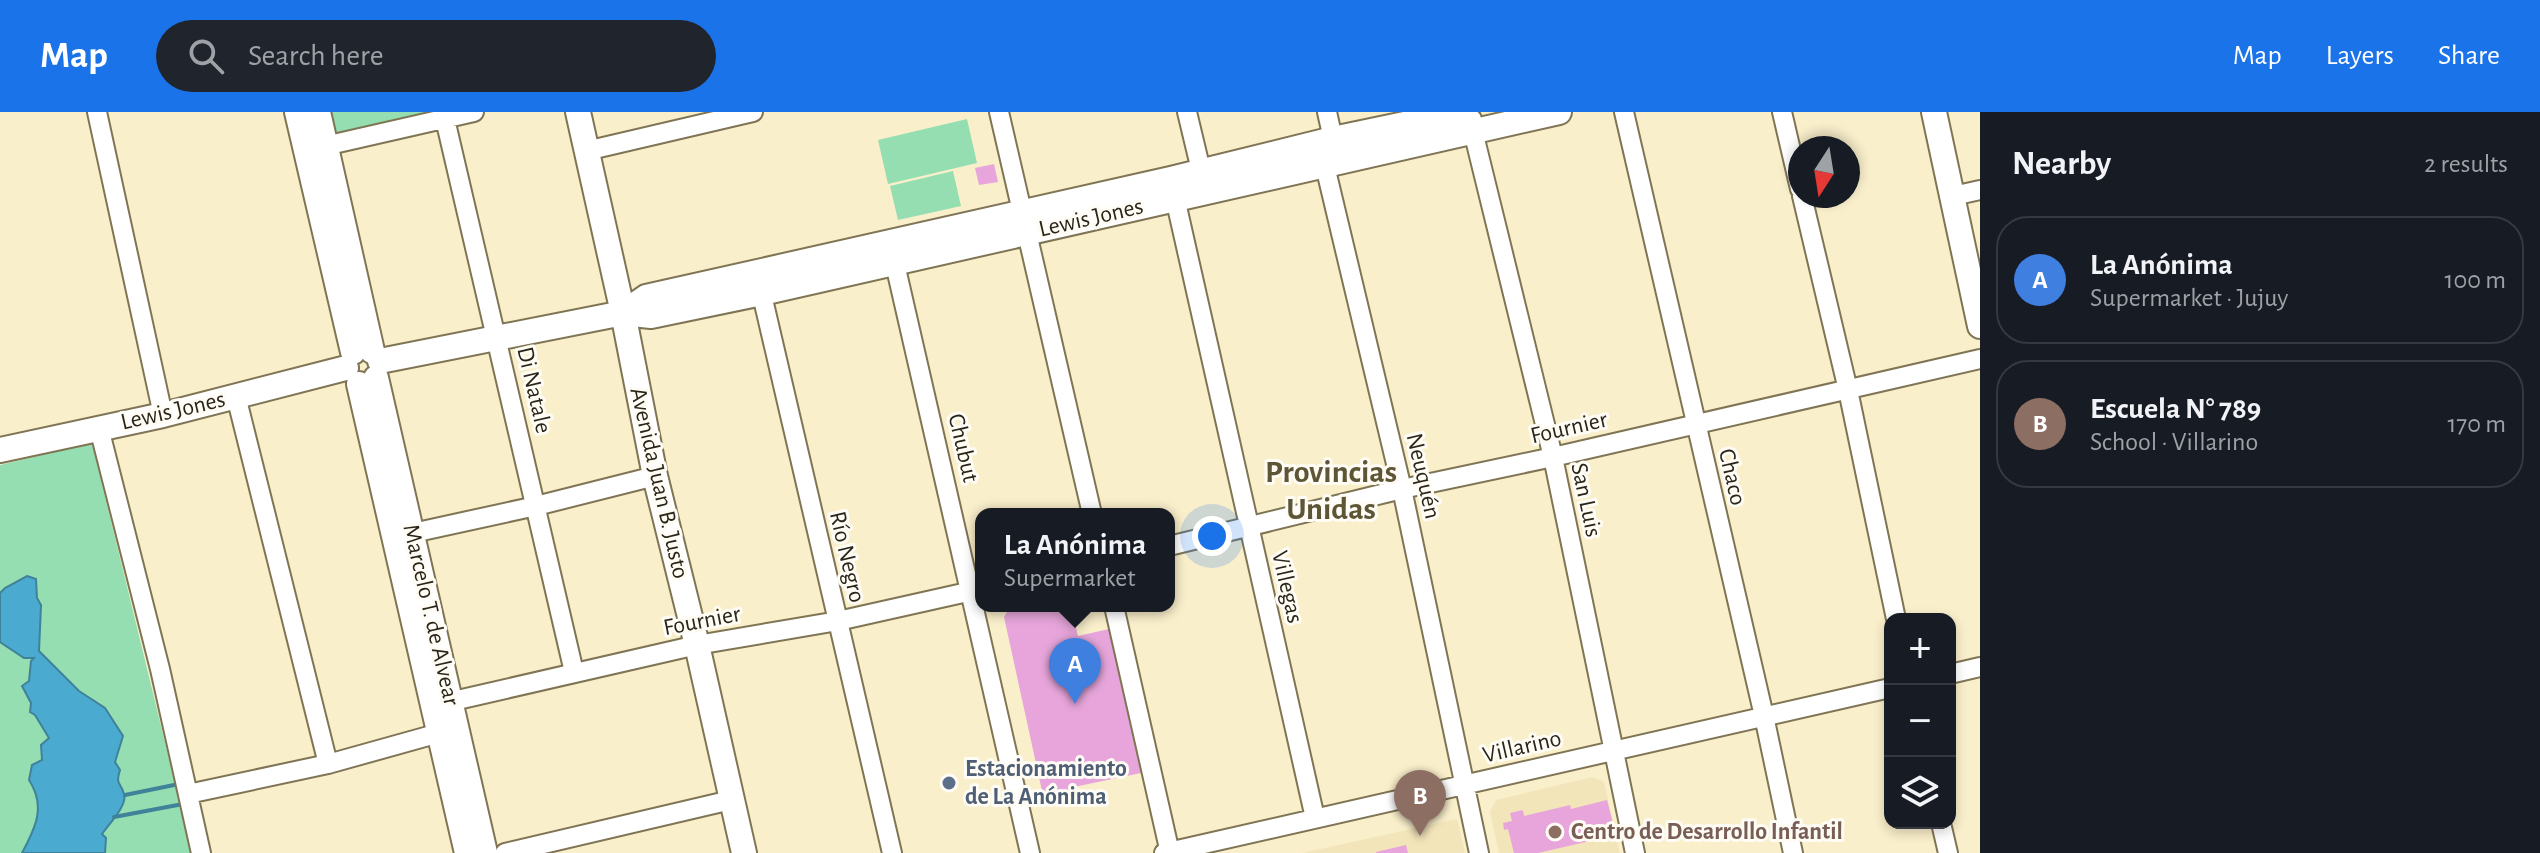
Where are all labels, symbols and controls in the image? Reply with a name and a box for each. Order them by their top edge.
search box [156,20,716,92]
icon: search [184,34,228,78]
text: Map [40,37,108,75]
text: Search here [248,41,384,71]
text: Map [2233,42,2282,70]
text: Layers [2326,42,2394,70]
text: Share [2438,42,2500,70]
north arrow [1788,136,1860,208]
text: Nearby [2012,147,2111,181]
text: 2 results [2424,151,2508,177]
street label: Lewis Jones [1036,194,1146,242]
text: La Anónima [2090,250,2233,280]
text: A [2032,267,2048,293]
text: 100 m [2445,267,2506,293]
text: Supermarket · Jujuy [2090,285,2288,311]
street label: Di Natale [512,344,556,436]
street label: Avenida Juan B. Justo [625,385,693,581]
street label: Lewis Jones [118,387,228,435]
text: Escuela N° 789 [2090,394,2261,424]
street label: Fournier [1528,407,1610,448]
street label: Chubut [943,411,983,485]
text: B [2032,411,2048,437]
text: 170 m [2447,411,2506,437]
text: School · Villarino [2090,429,2258,455]
street label: Neuquén [1402,431,1444,521]
street label: Chaco [1714,447,1750,507]
district label: Provincias Unidas [1265,456,1397,525]
street label: San Luis [1566,461,1606,539]
popup [975,508,1175,612]
street label: Río Negro [825,509,869,605]
your location [1192,516,1232,556]
street label: Marcelo T. de Alvear [398,522,464,708]
text: La Anónima [1004,530,1146,560]
street label: Villegas [1267,549,1307,625]
text: Supermarket [1004,565,1136,591]
street label: Fournier [661,602,743,640]
map controls [1884,613,1956,829]
button: + [1884,613,1956,685]
pin: A [1049,638,1101,704]
button: − [1884,685,1956,757]
street label: Villarino [1480,726,1564,768]
place label: Estacionamiento de La Anónima [965,757,1127,809]
button: layers [1884,757,1956,829]
pin: B [1394,770,1446,836]
marker: Estacionamiento de La Anónima [940,774,958,792]
place label: Centro de Desarrollo Infantil [1571,820,1843,844]
marker: Centro de Desarrollo Infantil [1546,823,1564,841]

